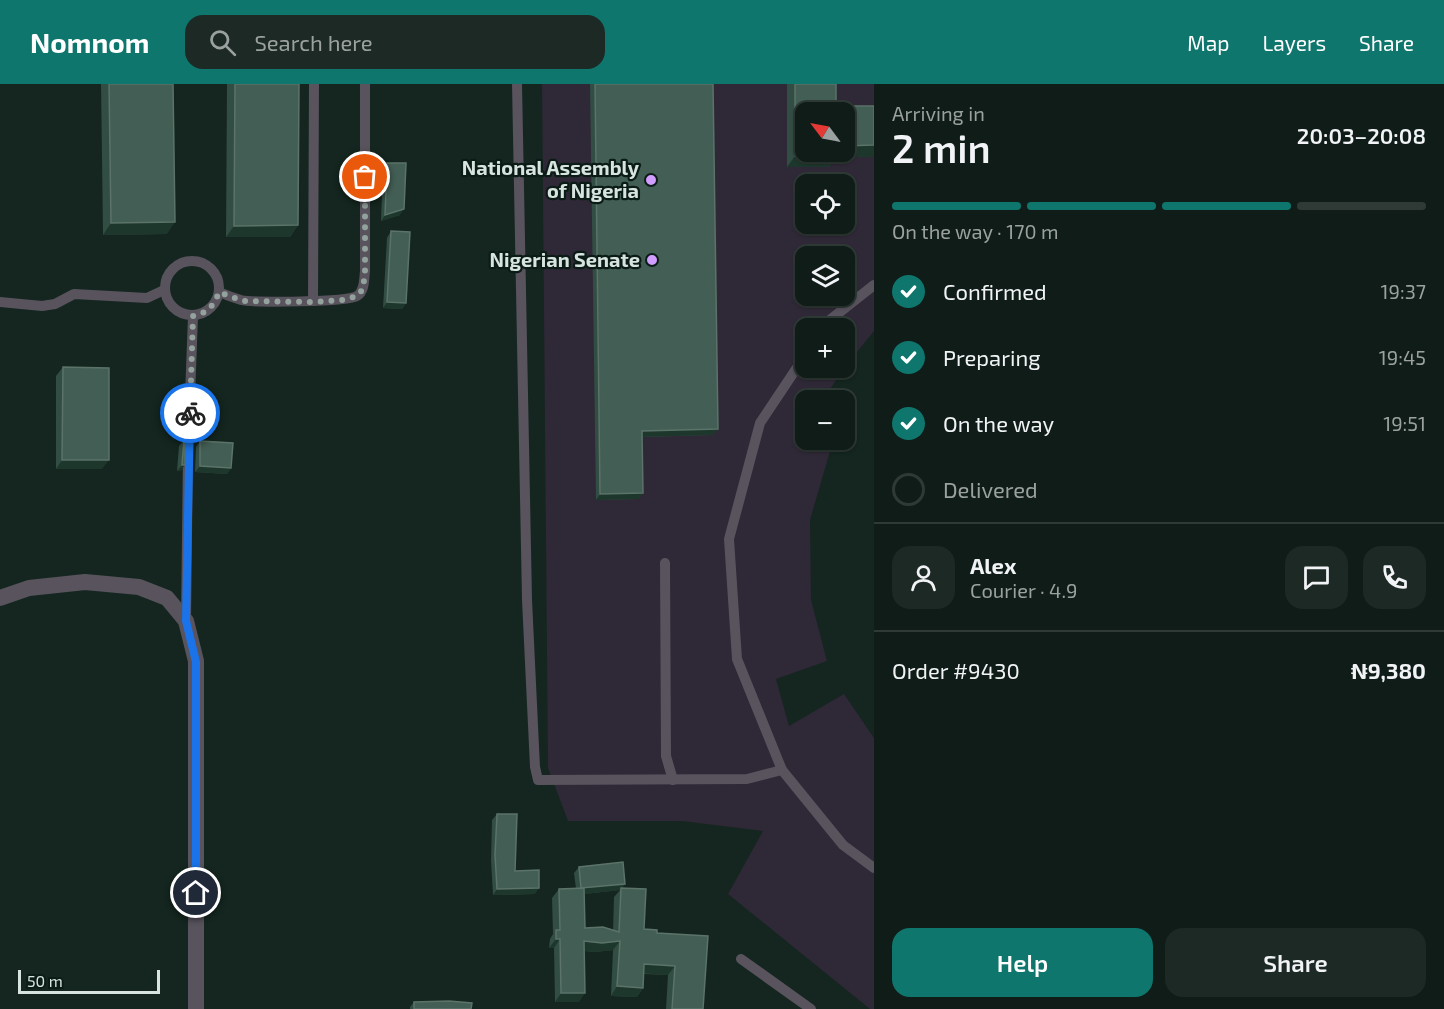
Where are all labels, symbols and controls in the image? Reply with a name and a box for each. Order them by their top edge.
search box [185,15,605,69]
text: Nomnom [30,25,149,59]
icon: search [206,26,239,59]
text: Search here [254,29,373,55]
text: Map [1187,30,1229,55]
text: Layers [1262,30,1326,55]
text: Share [1359,30,1414,55]
text: Arriving in [892,101,985,125]
north arrow [795,102,855,162]
map controls [795,102,855,450]
text: 20:03–20:08 [1297,122,1426,148]
text: 2 min [892,124,991,171]
pin [339,151,390,202]
place label: National Assembly of Nigeria [462,155,640,202]
icon: bag [348,160,381,193]
marker: National Assembly of Nigeria [644,173,658,187]
button: locate [795,174,855,234]
text: On the way · 170 m [892,219,1059,243]
button: layers [795,246,855,306]
place label: Nigerian Senate [490,247,640,271]
marker: Nigerian Senate [645,253,659,267]
icon: check [892,275,925,308]
text: Confirmed [943,278,1047,304]
text: 19:37 [1381,279,1426,303]
button: + [795,318,855,378]
icon: check [892,341,925,374]
text: Preparing [943,344,1041,370]
text: 19:45 [1379,345,1426,369]
courier [160,383,220,443]
button: − [795,390,855,450]
icon: bike [174,397,207,430]
icon: check [892,407,925,440]
text: On the way [943,410,1054,436]
text: 19:51 [1383,411,1426,435]
text: Delivered [943,476,1038,502]
button: person [892,546,955,609]
button: chat [1285,546,1348,609]
button: phone [1363,546,1426,609]
text: Alex [970,552,1016,578]
text: Courier · 4.9 [970,578,1077,602]
text: Order #9430 [892,657,1020,683]
text: ₦9,380 [1351,657,1426,683]
pin [170,867,221,918]
icon: home [179,876,212,909]
button: Help [892,928,1153,997]
button: Share [1165,928,1426,997]
scale bar [18,967,160,994]
text: 50 m [27,971,63,990]

